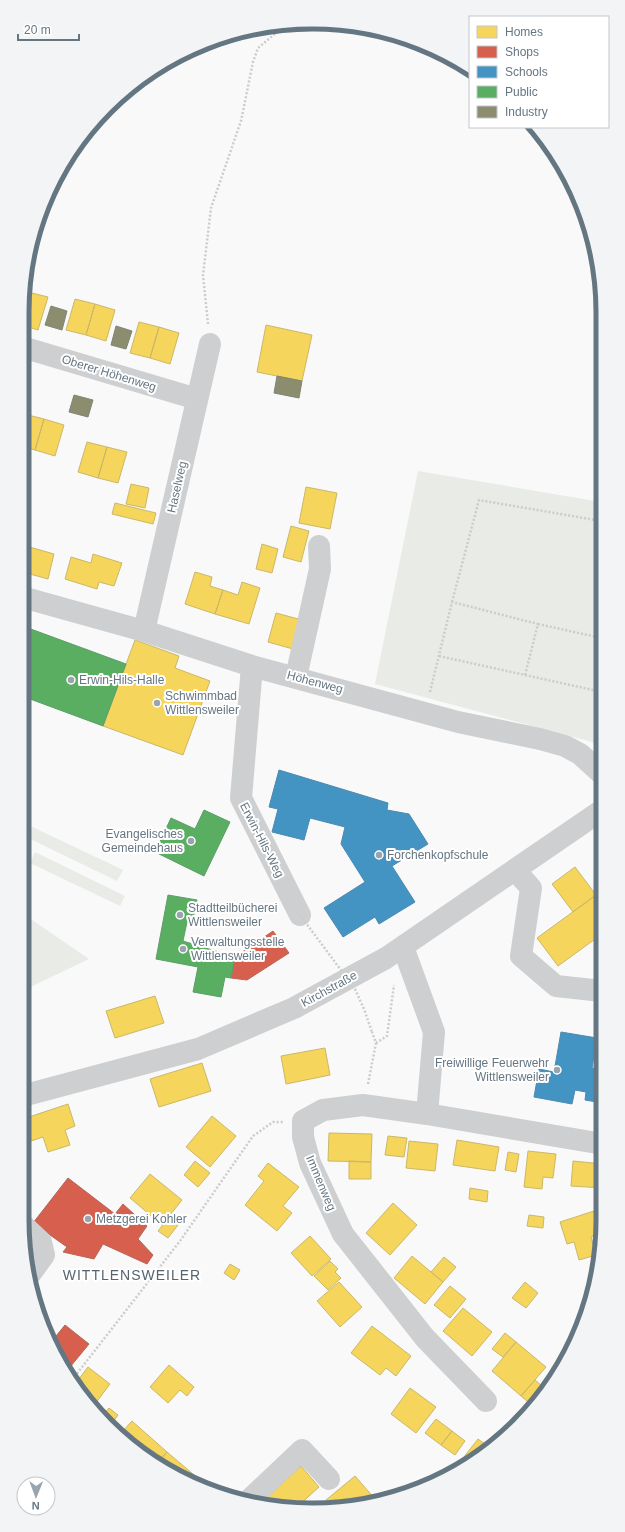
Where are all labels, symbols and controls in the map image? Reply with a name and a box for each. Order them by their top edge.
scale bar [18,16,79,42]
legend [469,16,609,128]
text: 20 m [24,23,51,37]
text: Homes [505,25,543,39]
text: Shops [505,45,539,59]
text: Schools [505,65,548,79]
text: Public [505,85,538,99]
text: Industry [505,105,548,119]
street label: Oberer Höhenweg [60,352,158,394]
street label: Haselweg [164,460,190,514]
street label: Höhenweg [285,668,345,696]
place label: Erwin-Hils-Halle [79,673,165,687]
marker: Erwin-Hils-Halle [66,675,76,685]
place label: Schwimmbad Wittlensweiler [165,689,239,717]
marker: Schwimmbad Wittlensweiler [152,698,162,708]
street label: Erwin-Hils-Weg [237,800,287,880]
place label: Evangelisches Gemeindehaus [102,827,183,855]
marker: Evangelisches Gemeindehaus [186,836,196,846]
place label: Forchenkopfschule [387,848,489,862]
marker: Forchenkopfschule [374,850,384,860]
place label: Stadtteilbücherei Wittlensweiler [188,901,277,929]
marker: Stadtteilbücherei Wittlensweiler [175,910,185,920]
place label: Verwaltungsstelle Wittlensweiler [191,935,285,963]
marker: Verwaltungsstelle Wittlensweiler [178,944,188,954]
street label: Kirchstraße [299,968,360,1010]
place label: Freiwillige Feuerwehr Wittlensweiler [435,1056,549,1084]
marker: Freiwillige Feuerwehr Wittlensweiler [552,1065,562,1075]
street label: Immenweg [303,1153,339,1213]
place label: Metzgerei Kohler [96,1212,187,1226]
marker: Metzgerei Kohler [83,1214,93,1224]
district label: WITTLENSWEILER [63,1267,201,1283]
north arrow [16,1476,56,1516]
text: N [32,1500,40,1512]

